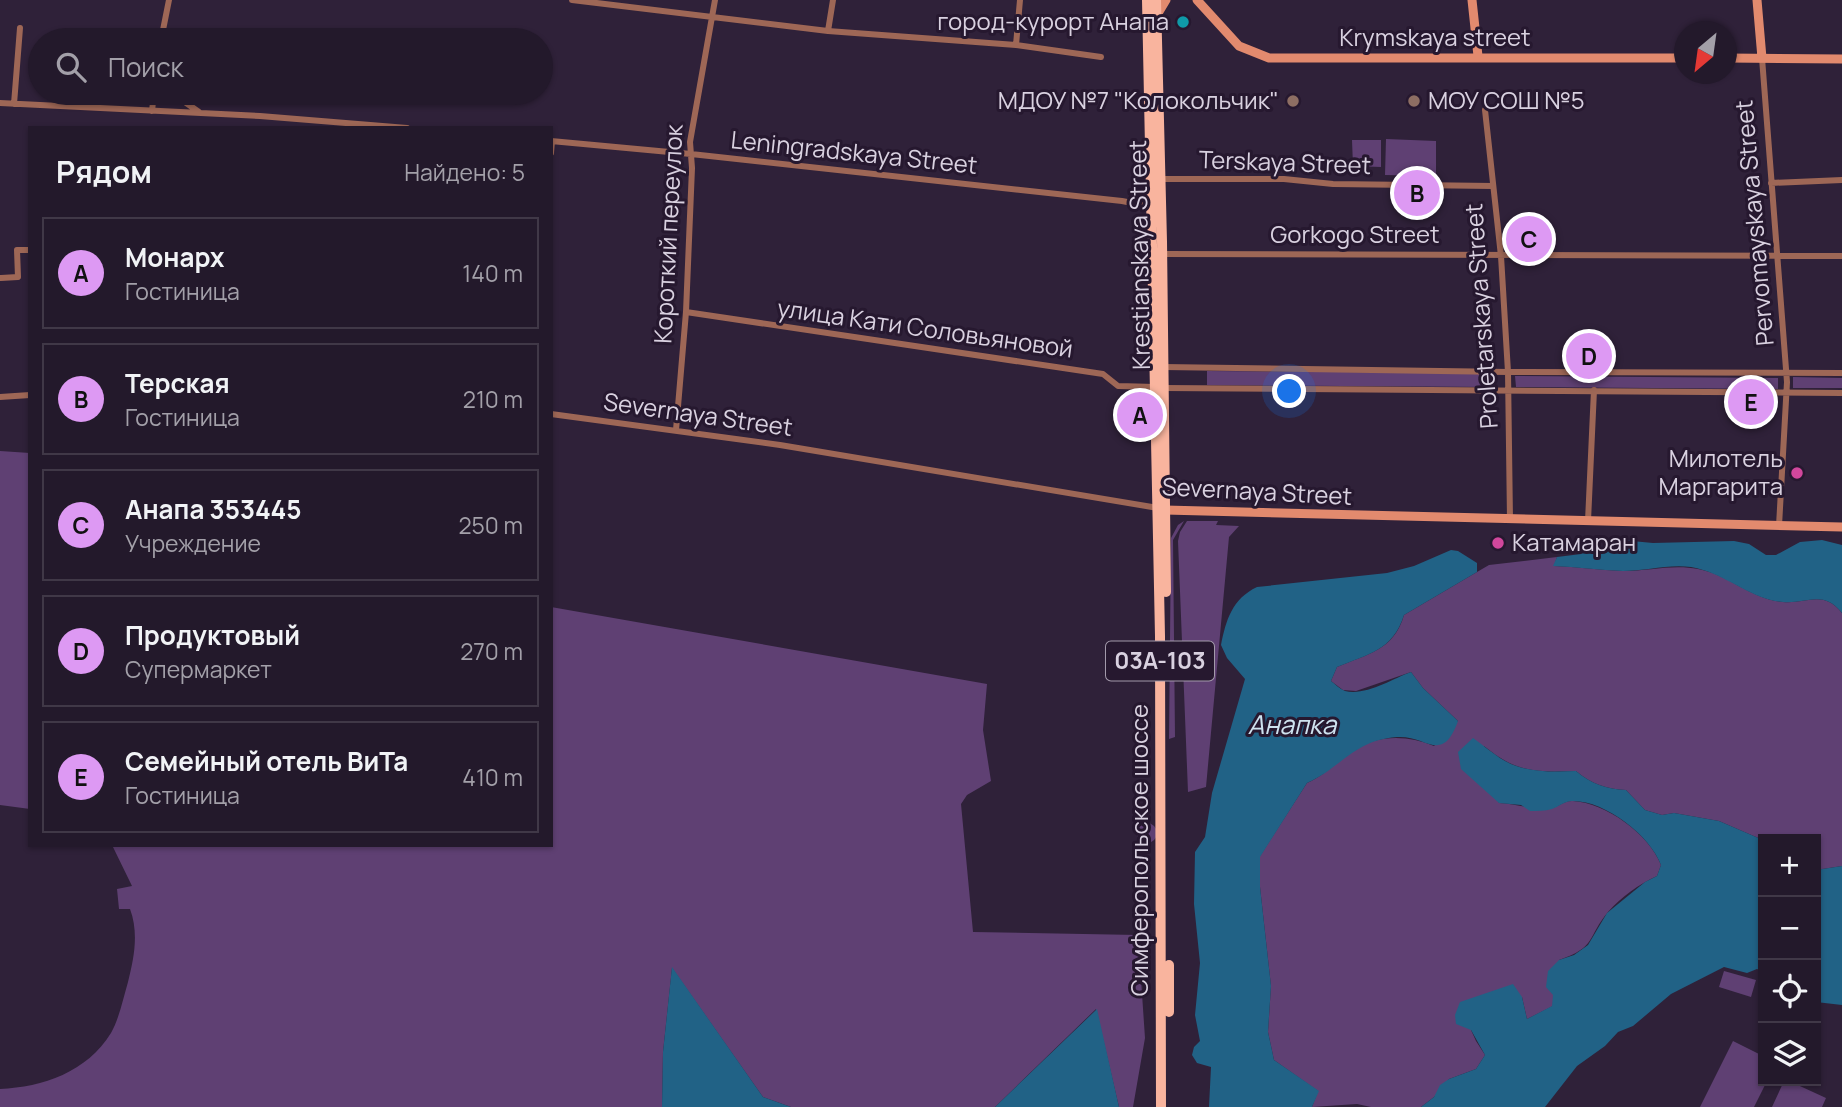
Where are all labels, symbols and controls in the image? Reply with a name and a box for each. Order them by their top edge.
place label: город-курорт Анапа [937,4,1169,37]
marker: город-курорт Анапа [1175,14,1191,30]
street label: Krymskaya street [1339,20,1531,53]
north arrow [1674,21,1737,84]
search box [28,28,553,105]
icon: search [52,48,90,86]
text: Поиск [108,49,183,85]
place label: МДОУ №7 "Колокольчик" [998,83,1279,116]
place label: МОУ СОШ №5 [1428,83,1585,116]
marker: МДОУ №7 "Колокольчик" [1285,93,1301,109]
marker: МОУ СОШ №5 [1406,93,1422,109]
street label: Pervomayskaya Street [1726,99,1781,347]
street label: Короткий переулок [645,122,690,344]
street label: Leningradskaya Street [729,122,979,181]
street label: Krestianskaya Street [1120,140,1157,370]
street label: Terskaya Street [1198,142,1372,181]
text: Рядом [56,151,152,192]
text: Найдено: 5 [404,156,525,188]
pin: B [1394,167,1440,219]
street label: Proletarskaya Street [1456,202,1505,430]
pin: C [1506,213,1552,265]
street label: Gorkogo Street [1270,217,1440,250]
text: Монарх [125,239,224,275]
text: A [73,257,89,289]
text: 140 m [462,257,523,289]
text: Гостиница [125,275,240,307]
street label: улица Кати Соловьяновой [775,290,1075,365]
pin: D [1566,330,1612,382]
text: Терская [125,365,230,401]
your location [1272,374,1306,408]
pin: E [1728,376,1774,428]
text: B [74,383,88,415]
text: 210 m [463,383,523,415]
street label: Severnaya Street [602,384,795,443]
pin: A [1117,389,1163,441]
text: Гостиница [125,401,240,433]
place label: Милотель Маргарита [1658,441,1783,502]
marker: Милотель Маргарита [1789,465,1805,481]
street label: Severnaya Street [1161,469,1353,512]
text: Анапа 353445 [125,491,302,527]
text: C [73,509,90,541]
text: 250 m [458,509,523,541]
place label: Катамаран [1512,525,1636,558]
text: Учреждение [125,527,261,559]
marker: Катамаран [1490,535,1506,551]
text: Продуктовый [125,617,300,653]
text: D [73,635,89,667]
text: 270 m [460,635,523,667]
road number: 03А-103 [1106,642,1214,680]
text: Супермаркет [125,653,272,685]
street label: Симферопольское шоссе [1122,704,1155,996]
water label: Анапка [1248,706,1338,742]
text: Семейный отель ВиТа [125,743,408,779]
text: E [74,761,88,793]
text: 410 m [462,761,523,793]
text: Гостиница [125,779,240,811]
map controls [1758,834,1821,1086]
button: + [1758,834,1821,897]
button: − [1758,897,1821,960]
button: locate [1758,960,1821,1023]
button: layers [1758,1023,1821,1086]

